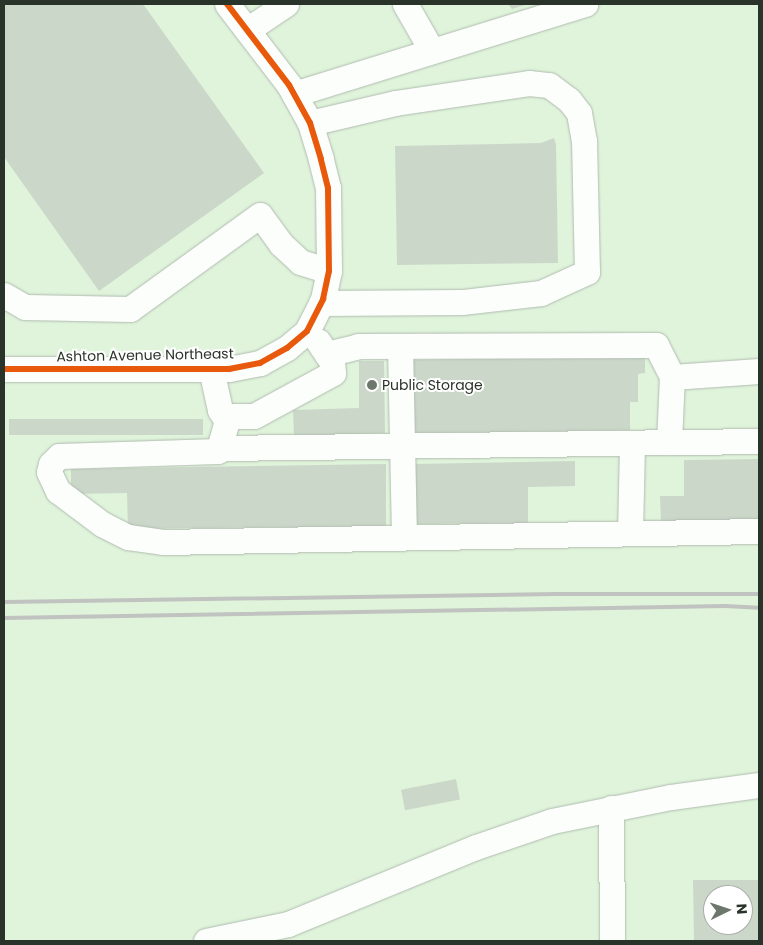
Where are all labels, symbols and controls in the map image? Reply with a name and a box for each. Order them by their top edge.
street label: Ashton Avenue Northeast [56,345,234,365]
place label: Public Storage [382,377,483,393]
marker: Public Storage [366,379,378,391]
north arrow [703,885,753,935]
text: N [732,903,752,915]

